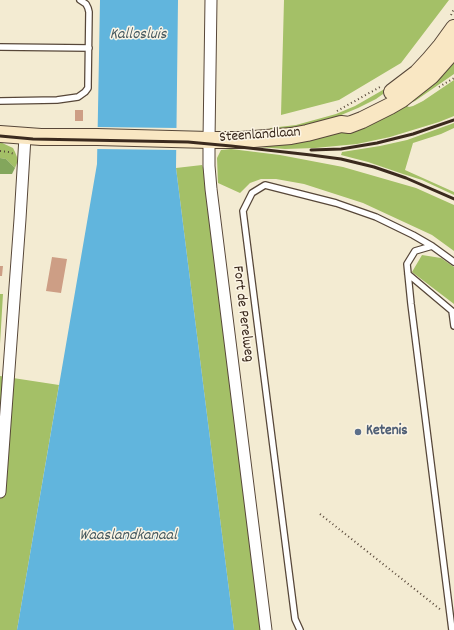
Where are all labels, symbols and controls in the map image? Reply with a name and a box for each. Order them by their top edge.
water label: Kallosluis [110,26,166,46]
street label: Steenlandlaan [219,124,301,148]
street label: Fort de Perelweg [227,265,257,363]
place label: Ketenis [366,423,408,441]
marker: Ketenis [353,427,363,437]
water label: Waaslandkanaal [79,527,177,547]

